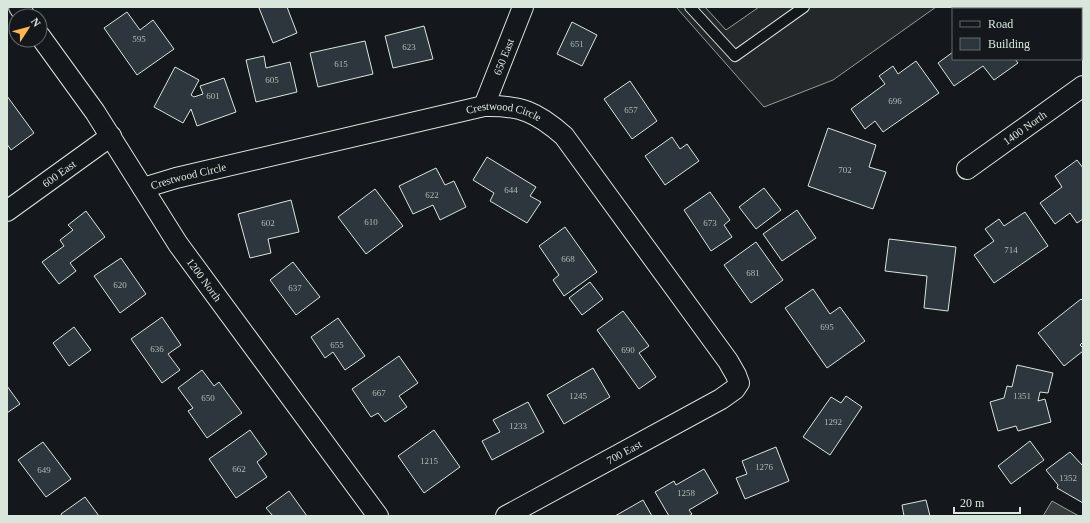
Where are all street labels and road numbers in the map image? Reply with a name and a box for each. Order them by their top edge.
street label: 650 East [491,37,516,77]
street label: Crestwood Circle [465,100,544,123]
street label: 1400 North [1001,108,1049,147]
street label: 600 East [40,158,78,190]
street label: Crestwood Circle [149,160,227,191]
street label: 1200 North [184,256,224,304]
street label: 700 East [604,437,644,467]

